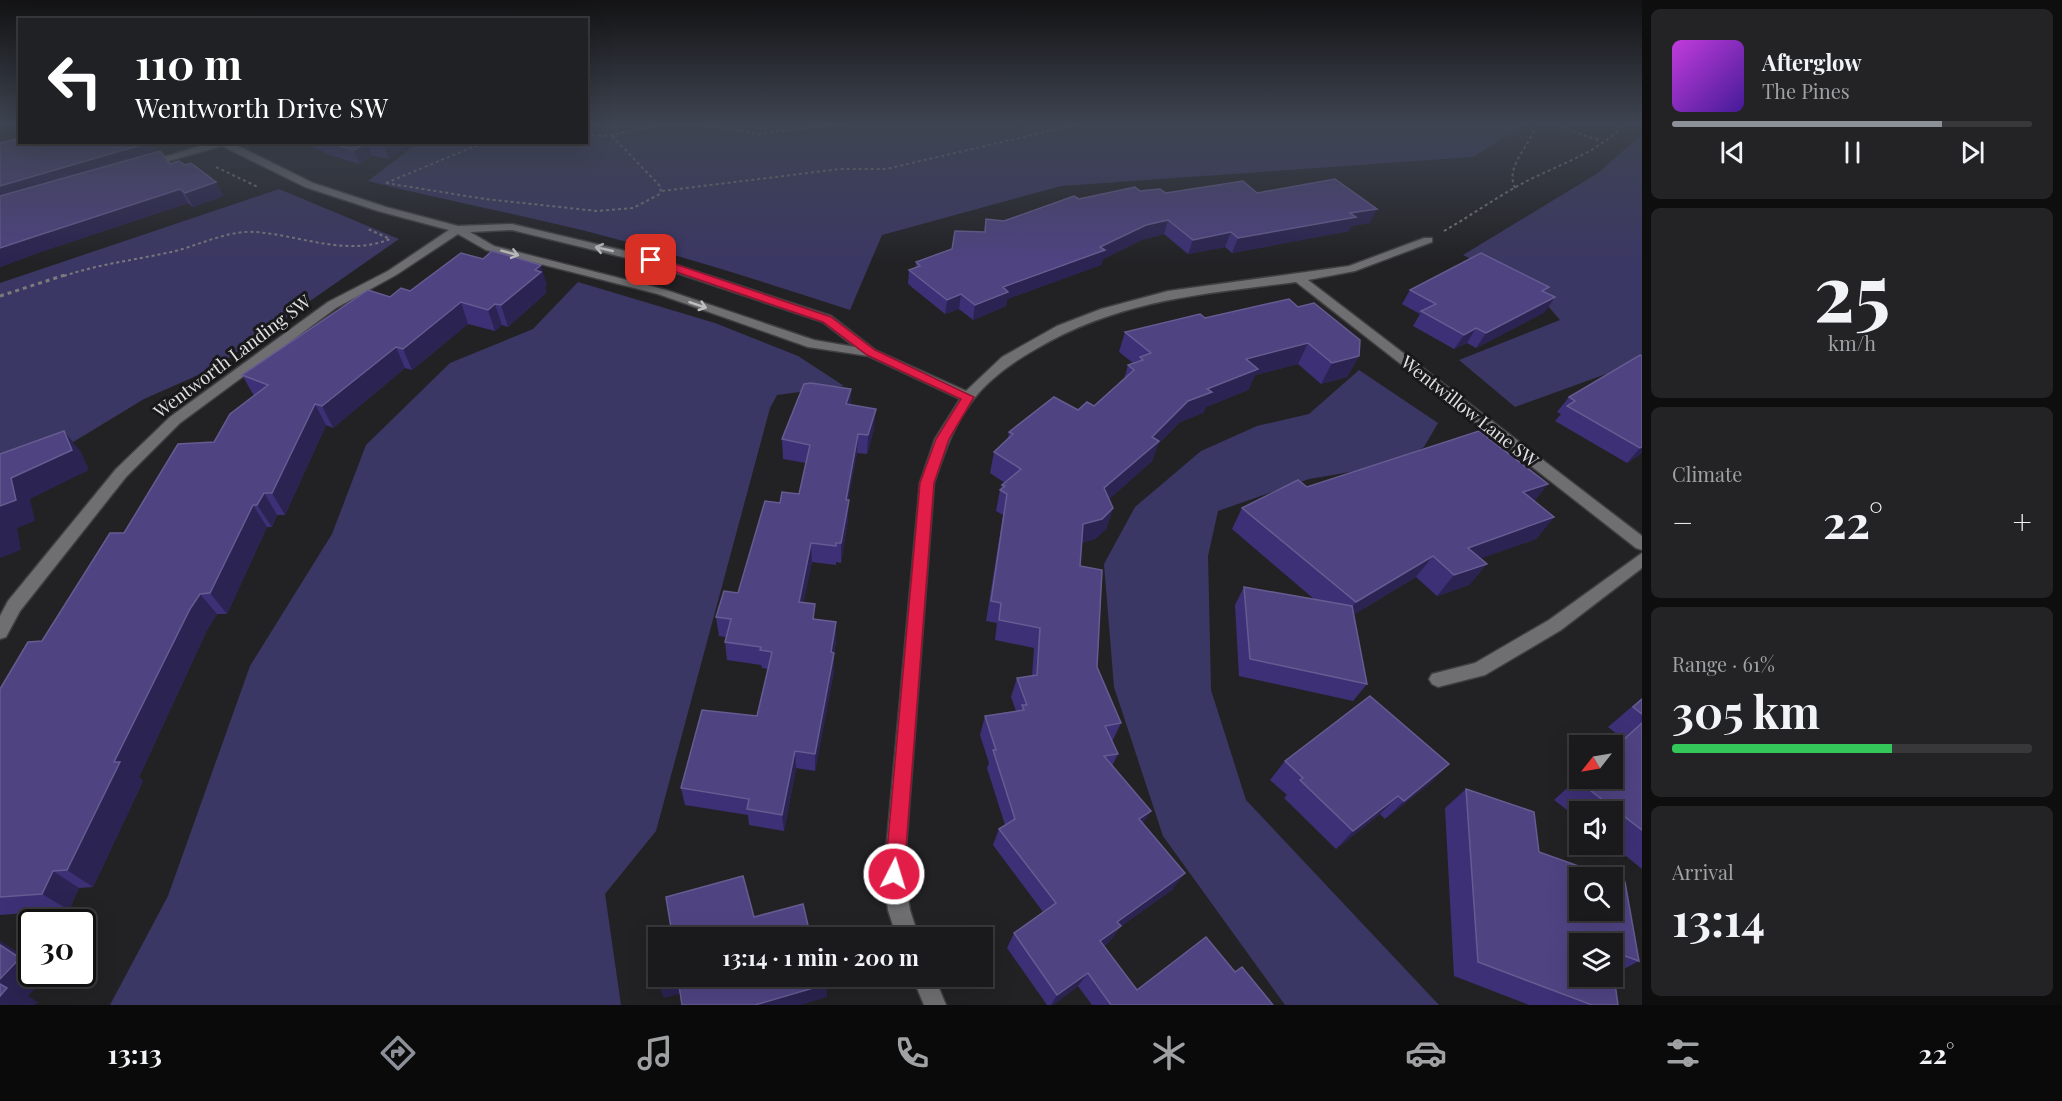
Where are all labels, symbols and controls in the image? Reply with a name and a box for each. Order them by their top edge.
text: 110 m [135,35,242,91]
icon: left [36,42,114,120]
text: Afterglow [1762,47,1862,77]
text: The Pines [1762,77,1850,104]
text: Wentworth Drive SW [135,89,388,125]
icon: previous [1716,136,1749,169]
icon: pause [1836,136,1869,169]
icon: next [1956,136,1989,169]
pin [625,234,676,285]
text: 25 [1814,238,1890,342]
one-way arrow [595,242,614,254]
icon: arrive [634,243,667,276]
one-way arrow [501,247,520,259]
street label: Wentworth Landing SW [148,289,316,424]
one-way arrow [688,300,707,311]
text: km/h [1828,329,1876,356]
street label: Wentwillow Lane SW [1396,349,1544,473]
text: Climate [1672,460,1742,487]
text: 22° [1823,490,1883,550]
text: − [1672,499,1693,543]
text: + [2013,499,2032,543]
text: Range · 61% [1672,650,1775,677]
text: 305 km [1672,680,1820,740]
north arrow [1569,735,1623,789]
map controls [1569,735,1623,987]
button: sound [1569,801,1623,855]
position arrow [862,842,926,906]
text: Arrival [1672,858,1734,885]
button: search [1569,867,1623,921]
text: 13:14 [1672,888,1765,948]
speed limit sign: 30 [18,909,96,987]
button: layers [1569,933,1623,987]
text: 13:14 · 1 min · 200 m [722,942,919,972]
icon: directions [377,1032,419,1074]
icon: music [634,1032,676,1074]
icon: phone [891,1032,933,1074]
icon: climate [1148,1032,1190,1074]
icon: car [1405,1032,1447,1074]
icon: filters [1662,1032,1704,1074]
text: 13:13 [107,1035,162,1071]
text: 22° [1919,1035,1954,1071]

